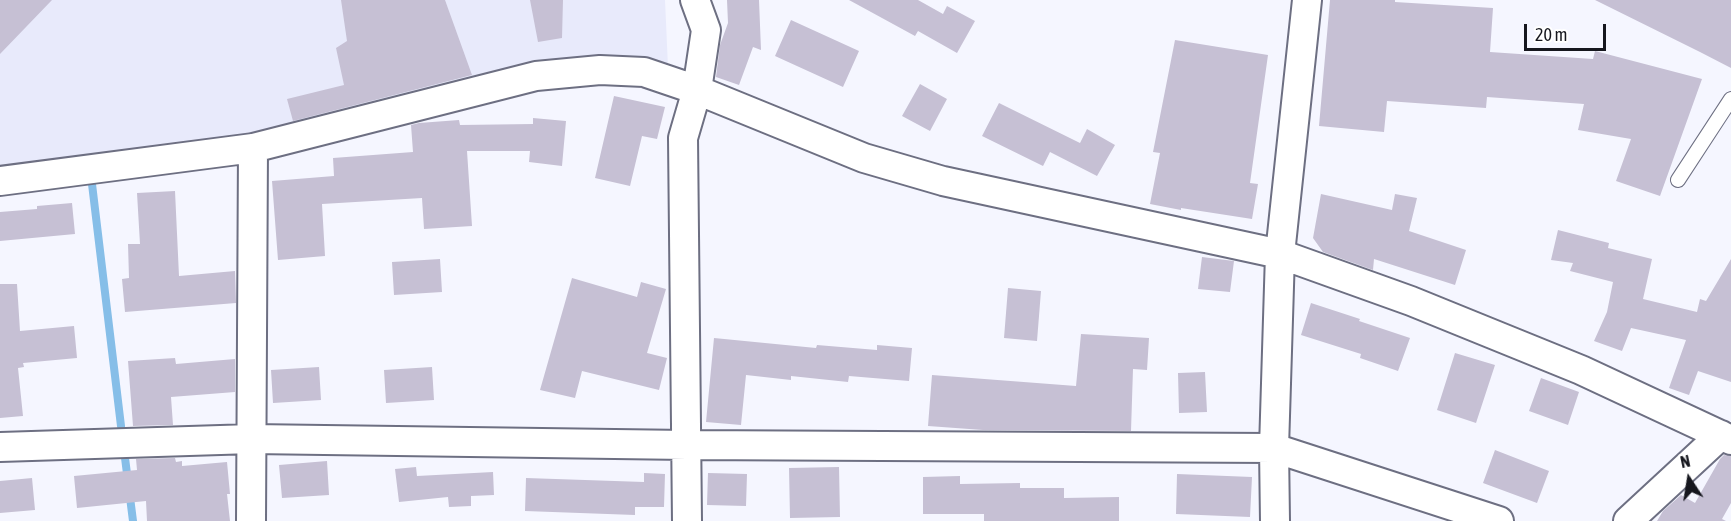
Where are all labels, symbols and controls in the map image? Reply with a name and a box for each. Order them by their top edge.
scale bar [1527,12,1610,50]
text: 20 m [1535,24,1567,45]
north arrow [1659,449,1719,509]
text: N [1679,452,1692,471]

